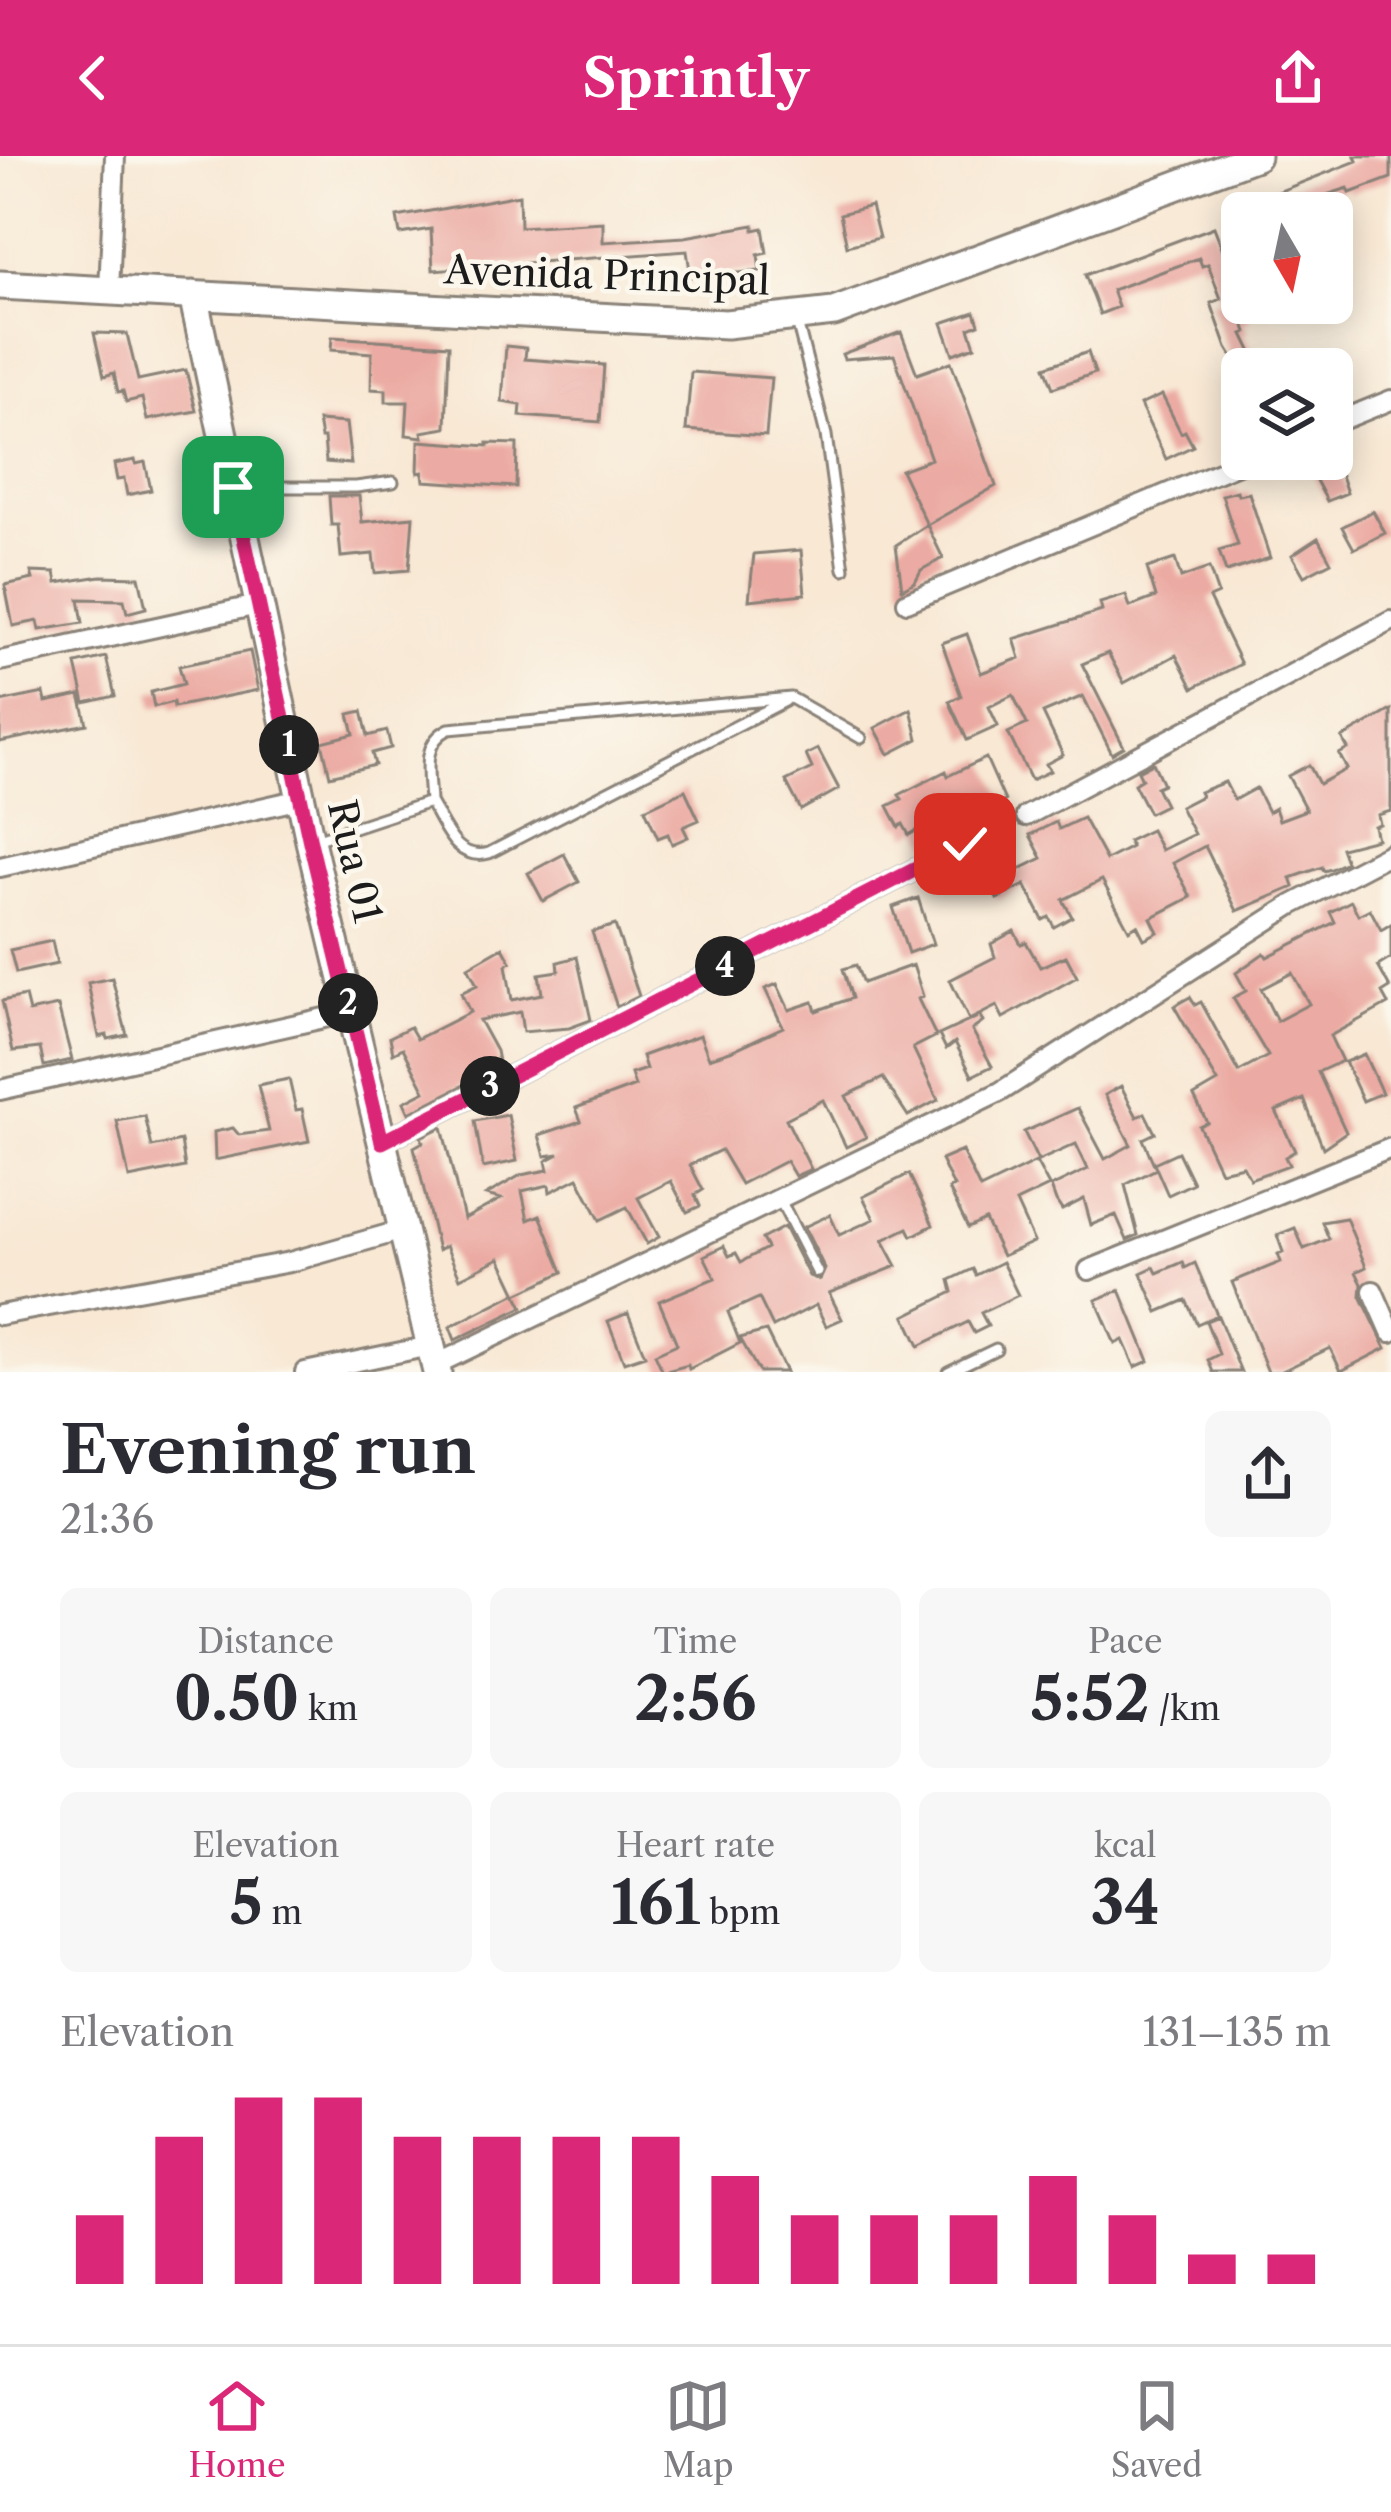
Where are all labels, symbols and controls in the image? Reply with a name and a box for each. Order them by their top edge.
icon: back [60,45,126,111]
text: Sprintly [582,45,809,111]
icon: share [1265,45,1331,111]
north arrow [1221,192,1353,324]
map controls [1221,192,1353,480]
street label: Avenida Principal [442,245,771,305]
button: layers [1221,348,1353,480]
pin [182,436,284,538]
icon: arrive [200,454,266,520]
pin: 1 [259,715,319,775]
text: 1 [282,724,296,765]
pin [914,793,1016,895]
street label: Rua 01 [318,795,392,927]
icon: check [932,811,998,877]
pin: 4 [695,936,755,996]
text: 4 [715,945,735,986]
pin: 2 [318,973,378,1033]
text: 2 [338,982,358,1023]
pin: 3 [460,1056,520,1116]
text: 3 [481,1065,499,1106]
text: Evening run [60,1409,476,1490]
button: share [1205,1411,1331,1537]
text: 21:36 [60,1495,154,1543]
text: Distance [198,1621,334,1662]
text: Time [654,1621,737,1662]
text: Pace [1088,1621,1162,1662]
text: 0.50 [174,1662,299,1736]
text: 2:56 [634,1662,757,1736]
text: 5:52 [1030,1662,1150,1736]
text: km [299,1688,358,1729]
text: /km [1150,1688,1220,1729]
text: Elevation [192,1825,340,1866]
text: Heart rate [616,1825,775,1866]
text: kcal [1094,1825,1156,1866]
text: 5 [230,1866,263,1940]
text: 161 [611,1866,701,1940]
text: 34 [1090,1866,1160,1940]
text: m [263,1892,302,1933]
text: bpm [701,1892,780,1933]
text: Elevation [60,2008,234,2056]
text: 131–135 m [1142,2008,1331,2056]
tab: Home [189,2373,286,2486]
tab: Map [663,2373,734,2486]
tab: Saved [1111,2373,1202,2486]

